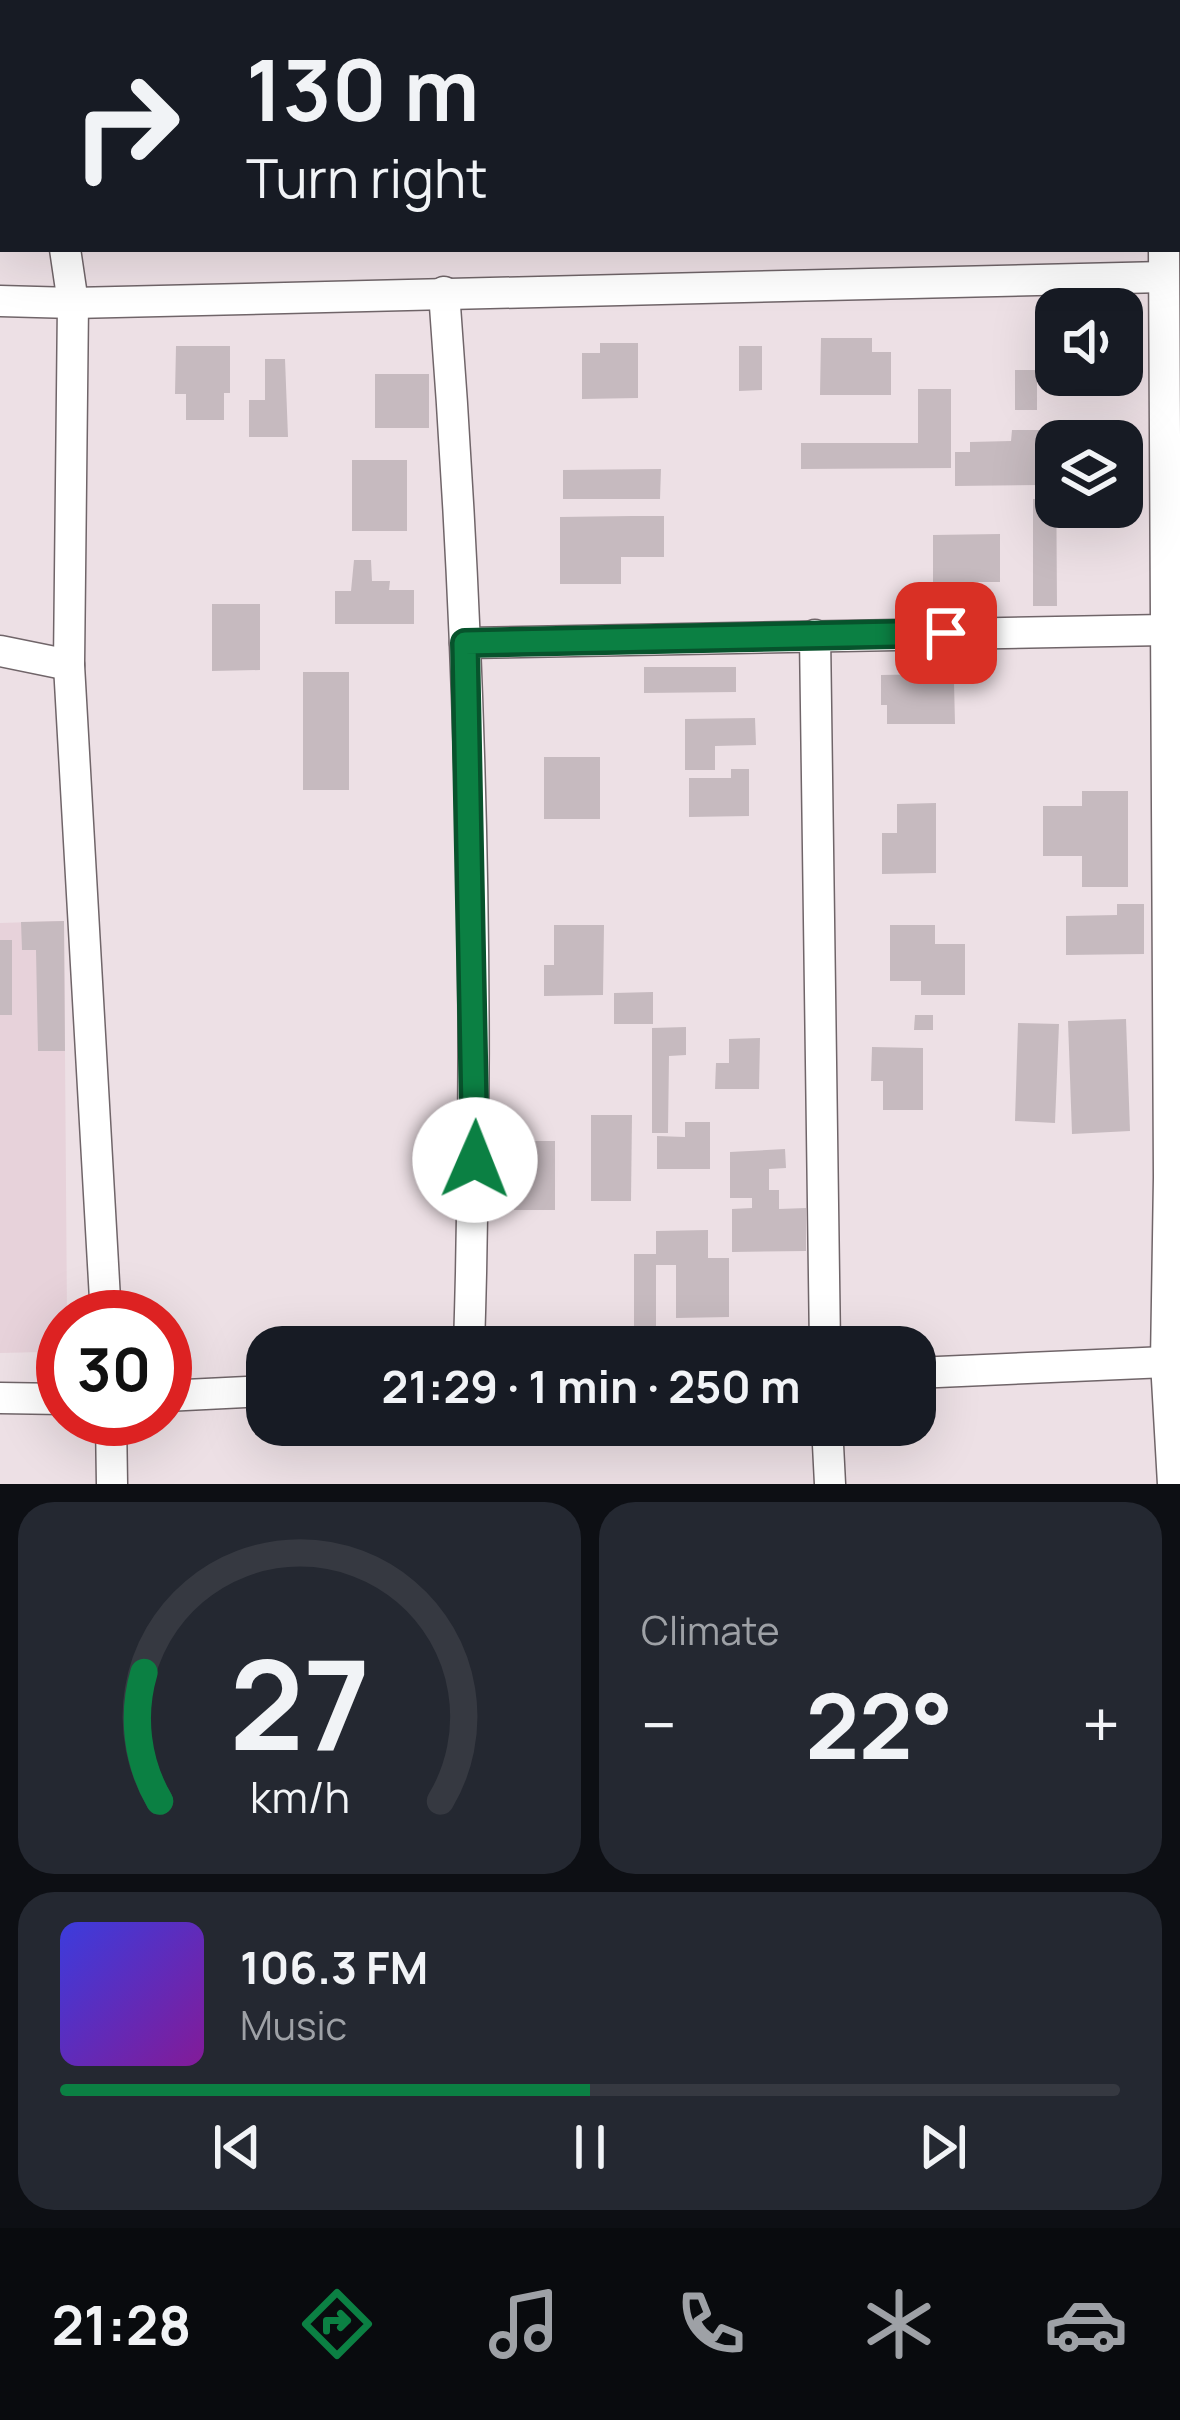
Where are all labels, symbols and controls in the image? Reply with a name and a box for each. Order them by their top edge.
text: 130 m [246,31,479,146]
icon: right [48,48,204,204]
text: Turn right [246,140,488,214]
map controls [1035,288,1143,528]
button: sound [1035,288,1143,396]
button: layers [1035,420,1143,528]
pin [895,582,997,684]
icon: arrive [913,600,979,666]
position arrow [412,1097,538,1223]
speed limit sign: 30 [36,1290,192,1446]
text: 21:29 · 1 min · 250 m [382,1355,800,1417]
text: Climate [641,1603,780,1657]
text: 27 [229,1617,370,1787]
text: 22° [805,1663,953,1786]
text: − [641,1679,677,1769]
text: + [1082,1679,1120,1769]
text: km/h [250,1767,349,1826]
text: 106.3 FM [240,1936,428,1998]
text: Music [240,1998,347,2052]
icon: previous [204,2114,270,2180]
icon: pause [557,2114,623,2180]
icon: next [910,2114,976,2180]
icon: directions [295,2282,379,2366]
icon: music [482,2282,566,2366]
icon: phone [669,2282,753,2366]
icon: climate [857,2282,941,2366]
icon: car [1044,2282,1128,2366]
text: 21:28 [52,2287,191,2361]

